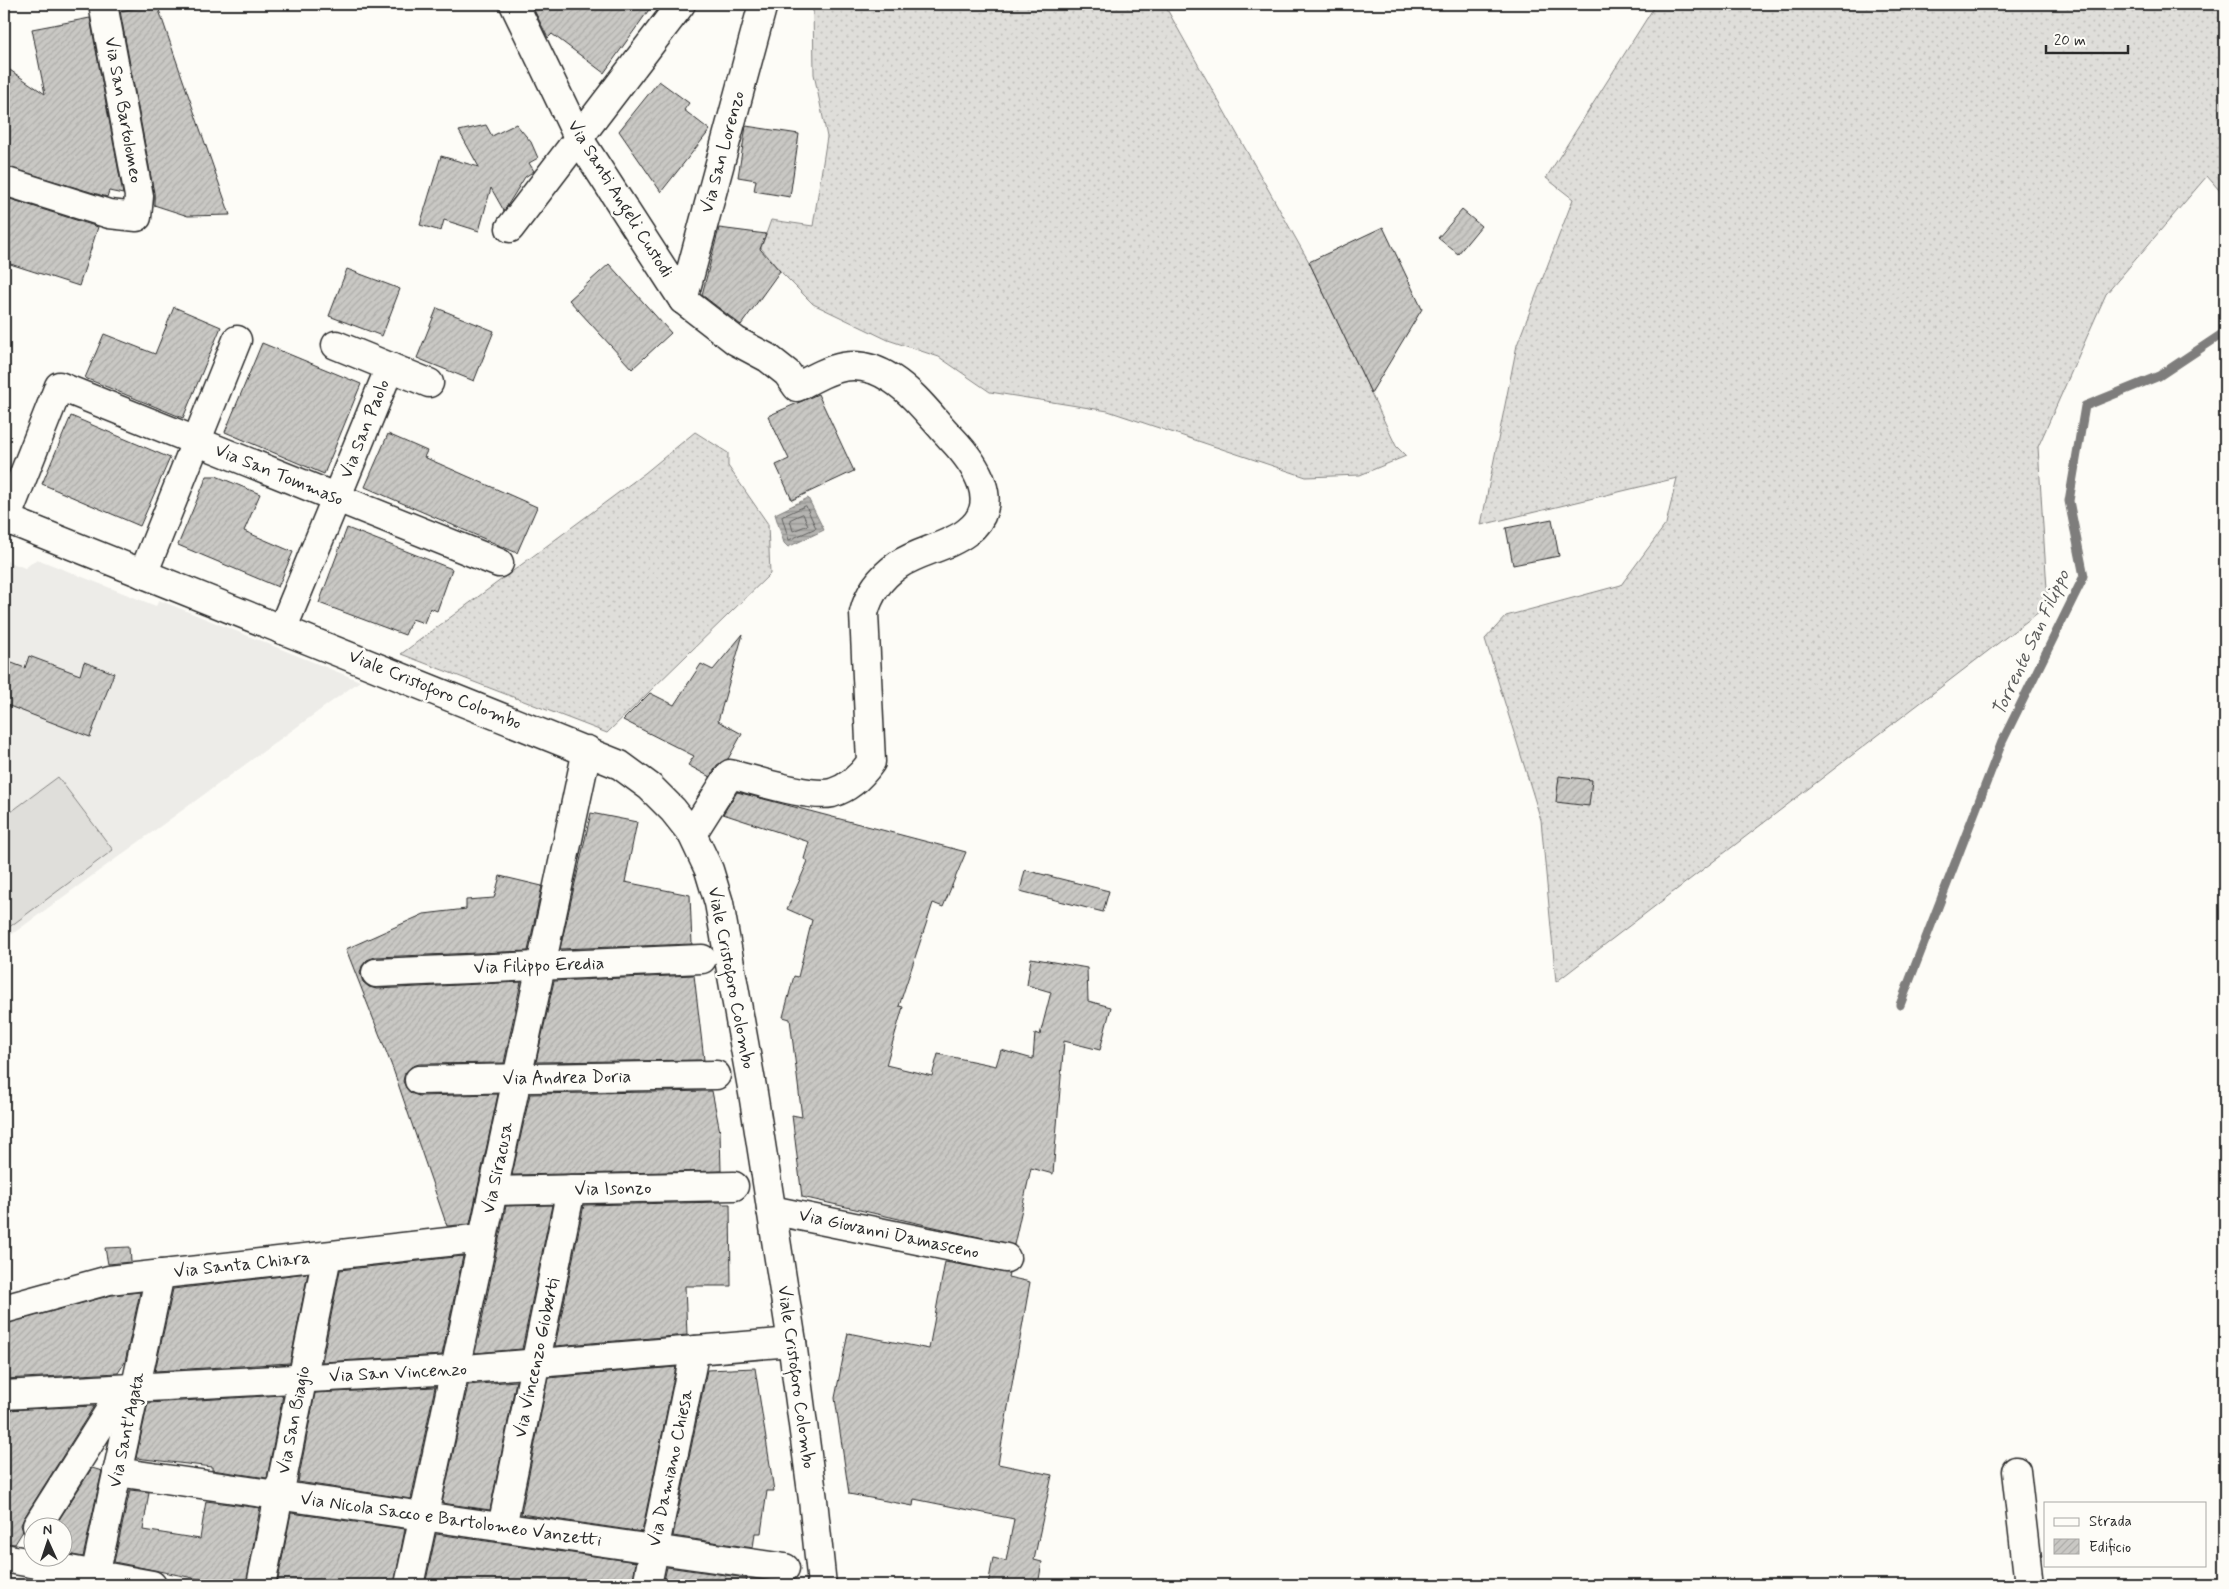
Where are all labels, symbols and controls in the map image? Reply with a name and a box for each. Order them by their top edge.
scale bar [2046,22,2129,54]
text: 20 m [2054,31,2086,51]
street label: Via San Bartolomeo [98,35,148,185]
street label: Via San Lorenzo [695,88,751,216]
street label: Via Santi Angeli Custodi [560,115,678,284]
street label: Via San Paolo [334,376,396,482]
street label: Via San Tommaso [211,438,347,512]
water label: Torrente San Filippo [1986,565,2076,720]
street label: Viale Cristoforo Colombo [344,644,525,738]
street label: Viale Cristoforo Colombo [700,885,760,1071]
street label: Via Filippo Eredia [473,952,605,980]
street label: Via Andrea Doria [502,1065,632,1091]
street label: Via Siracusa [477,1120,519,1216]
street label: Via Isonzo [574,1176,652,1202]
street label: Via Giovanni Damasceno [797,1203,981,1265]
street label: Via Santa Chiara [173,1246,311,1284]
street label: Via Vincenzo Gioberti [508,1275,566,1440]
street label: Viale Cristoforo Colombo [769,1284,821,1470]
street label: Via San Vincenzo [328,1357,468,1389]
street label: Via San Biagio [272,1364,316,1476]
street label: Via Sant'Agata [103,1370,151,1490]
street label: Via Damiano Chiesa [643,1387,699,1549]
street label: Via Nicola Sacco e Bartolomeo Vanzetti [299,1487,603,1553]
legend [2044,1502,2206,1566]
text: Strada [2089,1512,2132,1532]
north arrow [22,1516,72,1566]
text: N [42,1521,53,1539]
text: Edificio [2089,1538,2131,1558]

